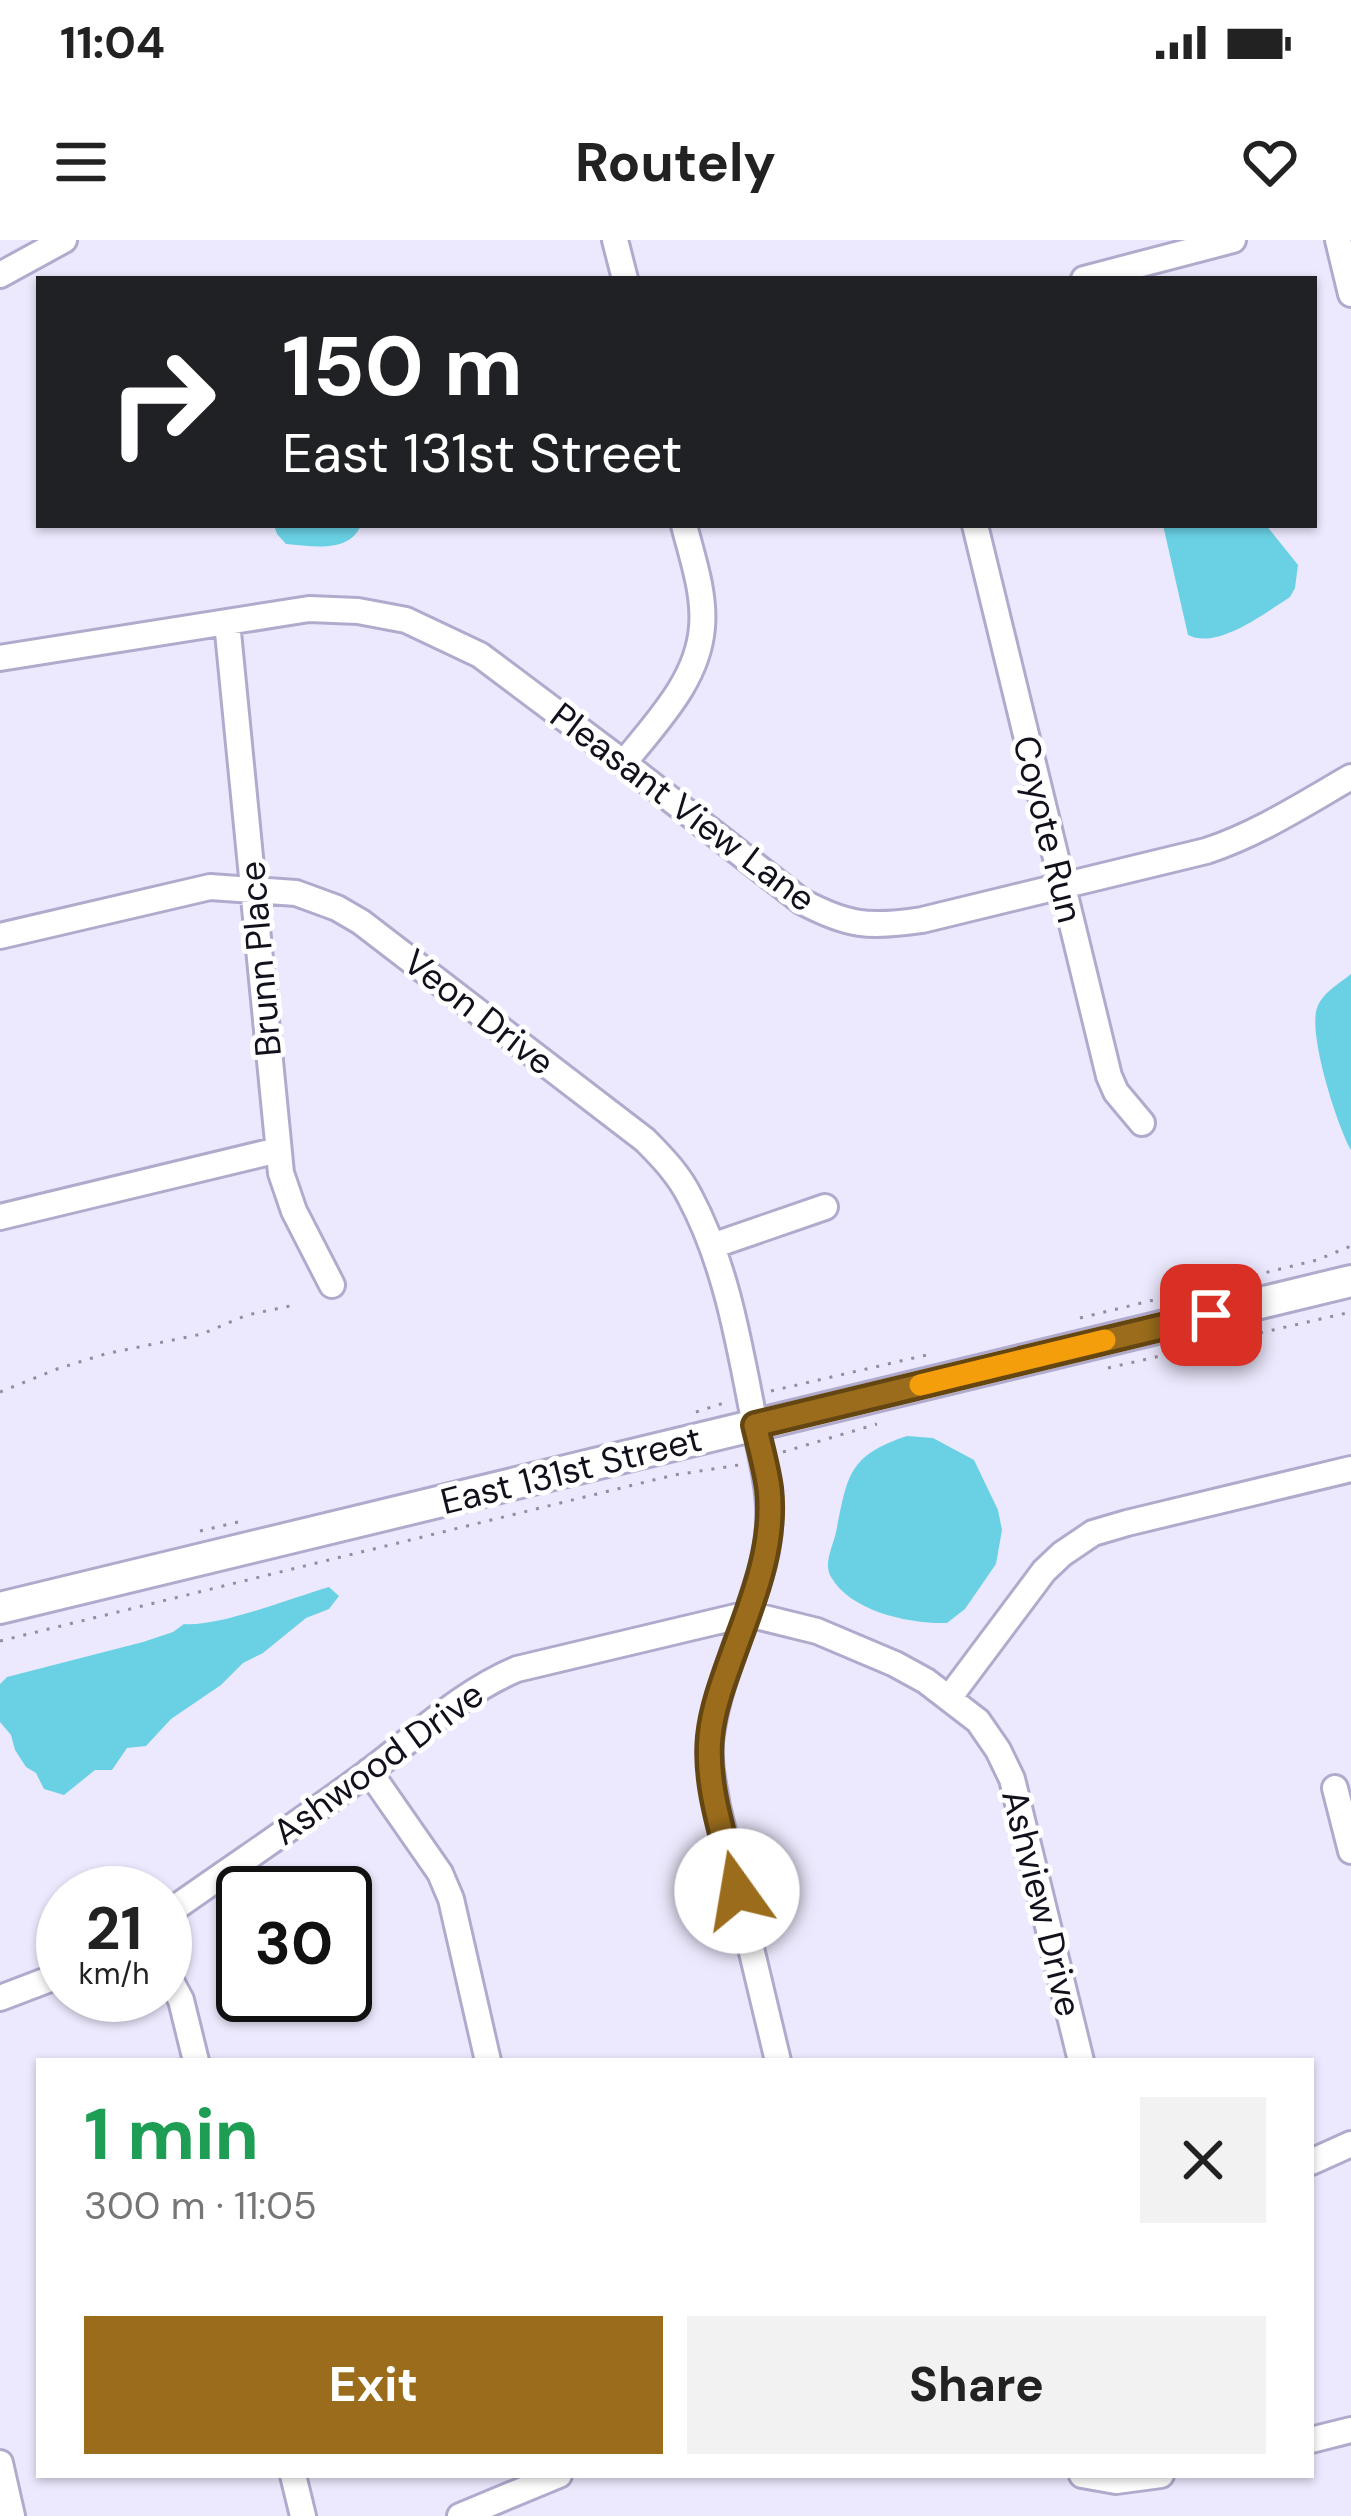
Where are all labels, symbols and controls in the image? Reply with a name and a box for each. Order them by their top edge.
text: 11:04 [60,13,165,72]
text: Routely [575,127,776,198]
icon: menu [48,129,114,195]
icon: heart [1237,129,1303,195]
text: 150 m [282,312,523,421]
icon: right [84,324,240,480]
text: East 131st Street [282,418,683,489]
street label: Pleasant View Lane [541,692,825,922]
street label: Coyote Run [1002,731,1094,927]
street label: Brunn Place [228,859,292,1059]
street label: Veon Drive [394,938,564,1086]
pin [1160,1264,1262,1366]
icon: arrive [1178,1282,1244,1348]
street label: East 131st Street [436,1415,706,1525]
street label: Ashwood Drive [263,1671,493,1855]
street label: Ashview Drive [991,1785,1093,2021]
position arrow [674,1828,800,1954]
speed limit sign: 30 [216,1866,372,2022]
text: 21 [86,1889,142,1968]
text: km/h [79,1954,149,1993]
text: 1 min [84,2088,259,2181]
button: close [1140,2097,1266,2223]
text: 300 m · 11:05 [84,2180,317,2231]
button: Exit [84,2316,663,2454]
button: Share [687,2316,1266,2454]

